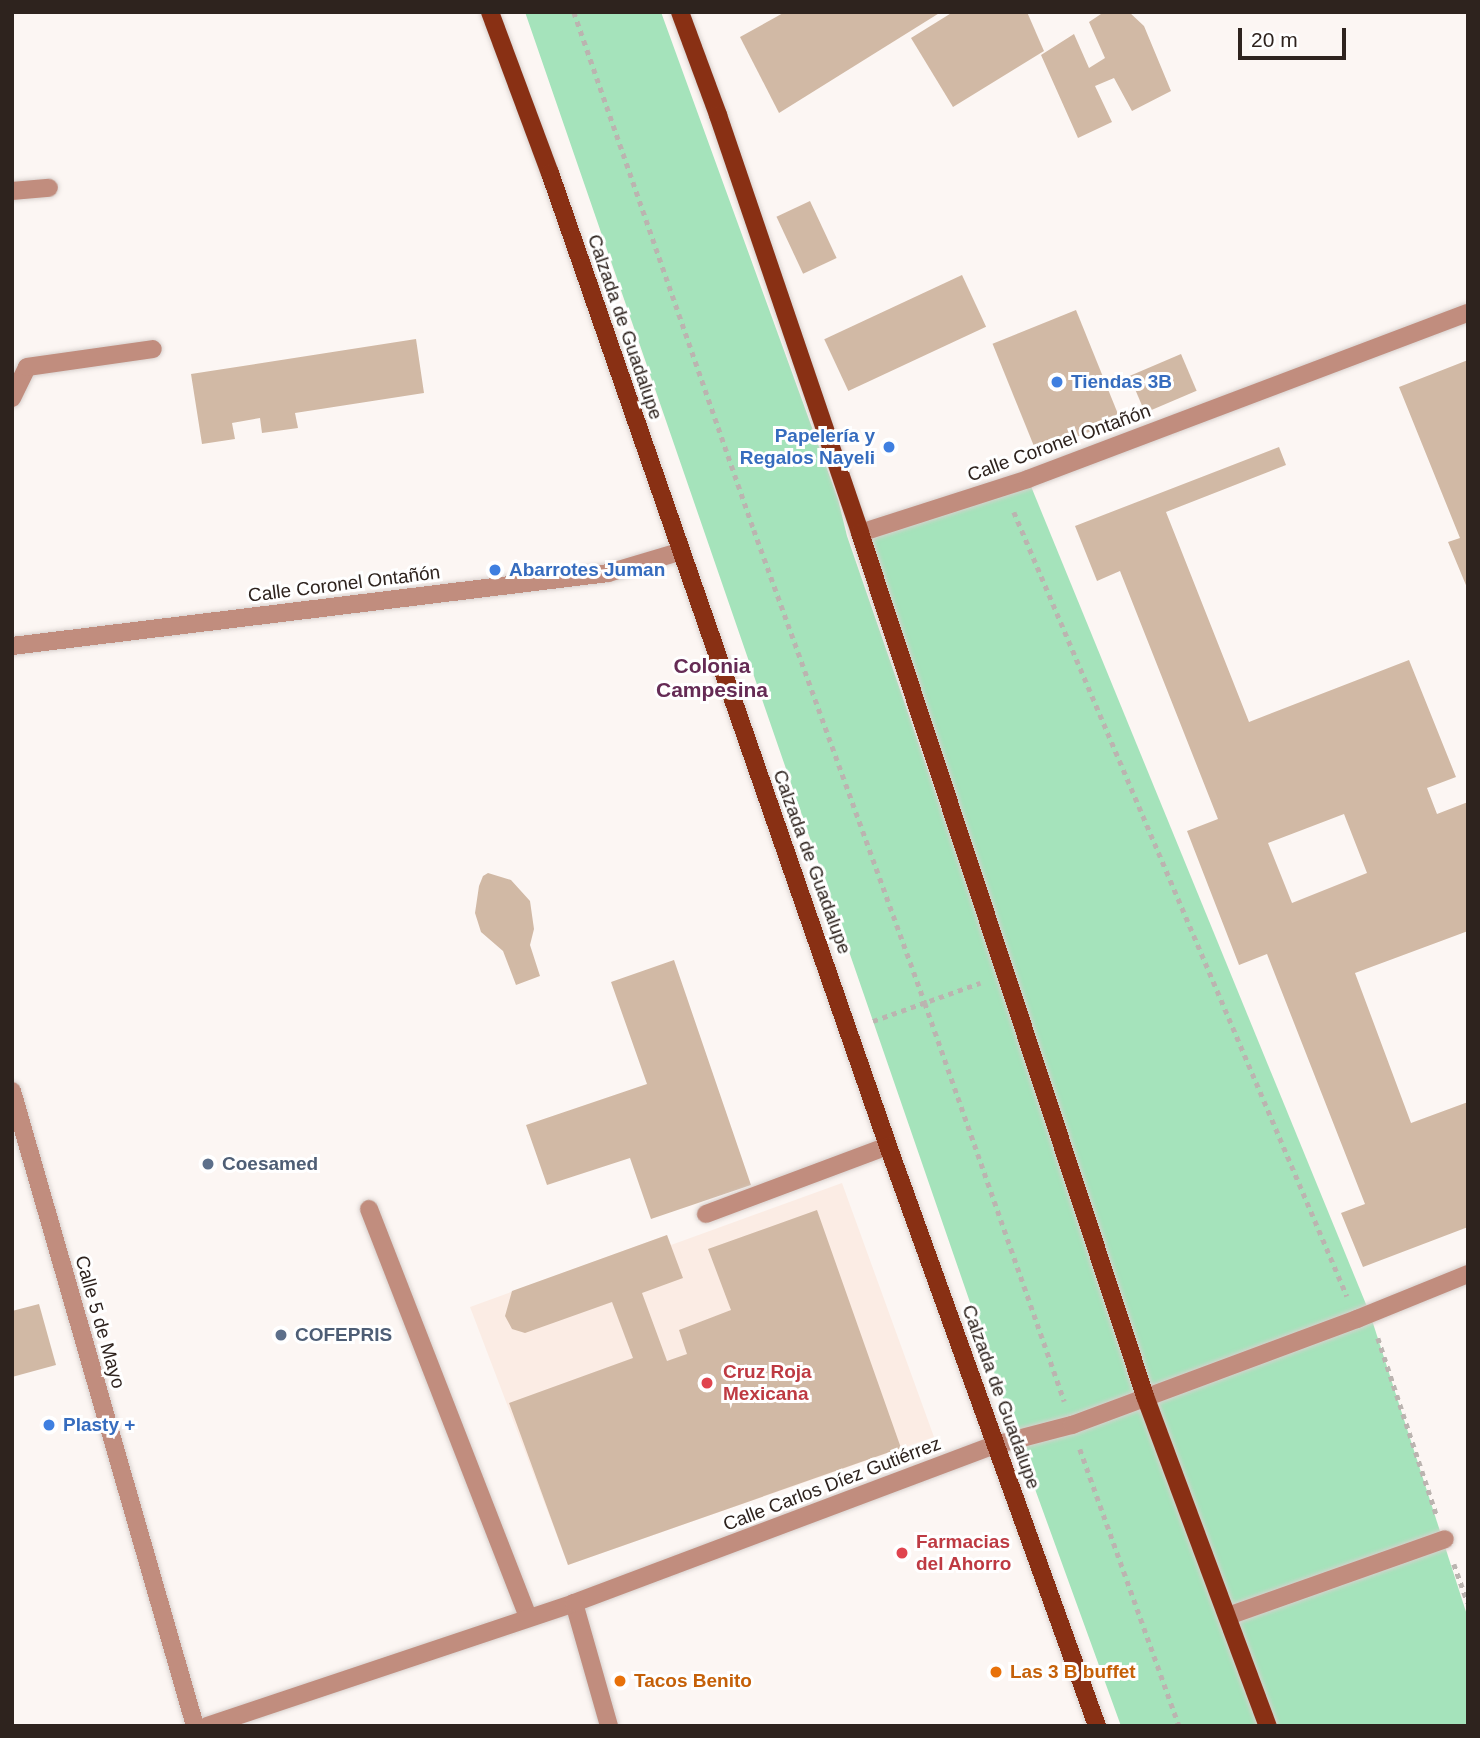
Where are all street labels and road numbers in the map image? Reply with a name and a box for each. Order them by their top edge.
street label: Calzada de Guadalupe [583,231,667,423]
street label: Calle Coronel Ontañón [964,399,1154,487]
street label: Calle Coronel Ontañón [247,561,441,607]
street label: Calzada de Guadalupe [768,767,856,957]
street label: Calle 5 de Mayo [70,1253,130,1391]
street label: Calzada de Guadalupe [957,1302,1045,1492]
street label: Calle Carlos Díez Gutiérrez [720,1432,944,1536]

